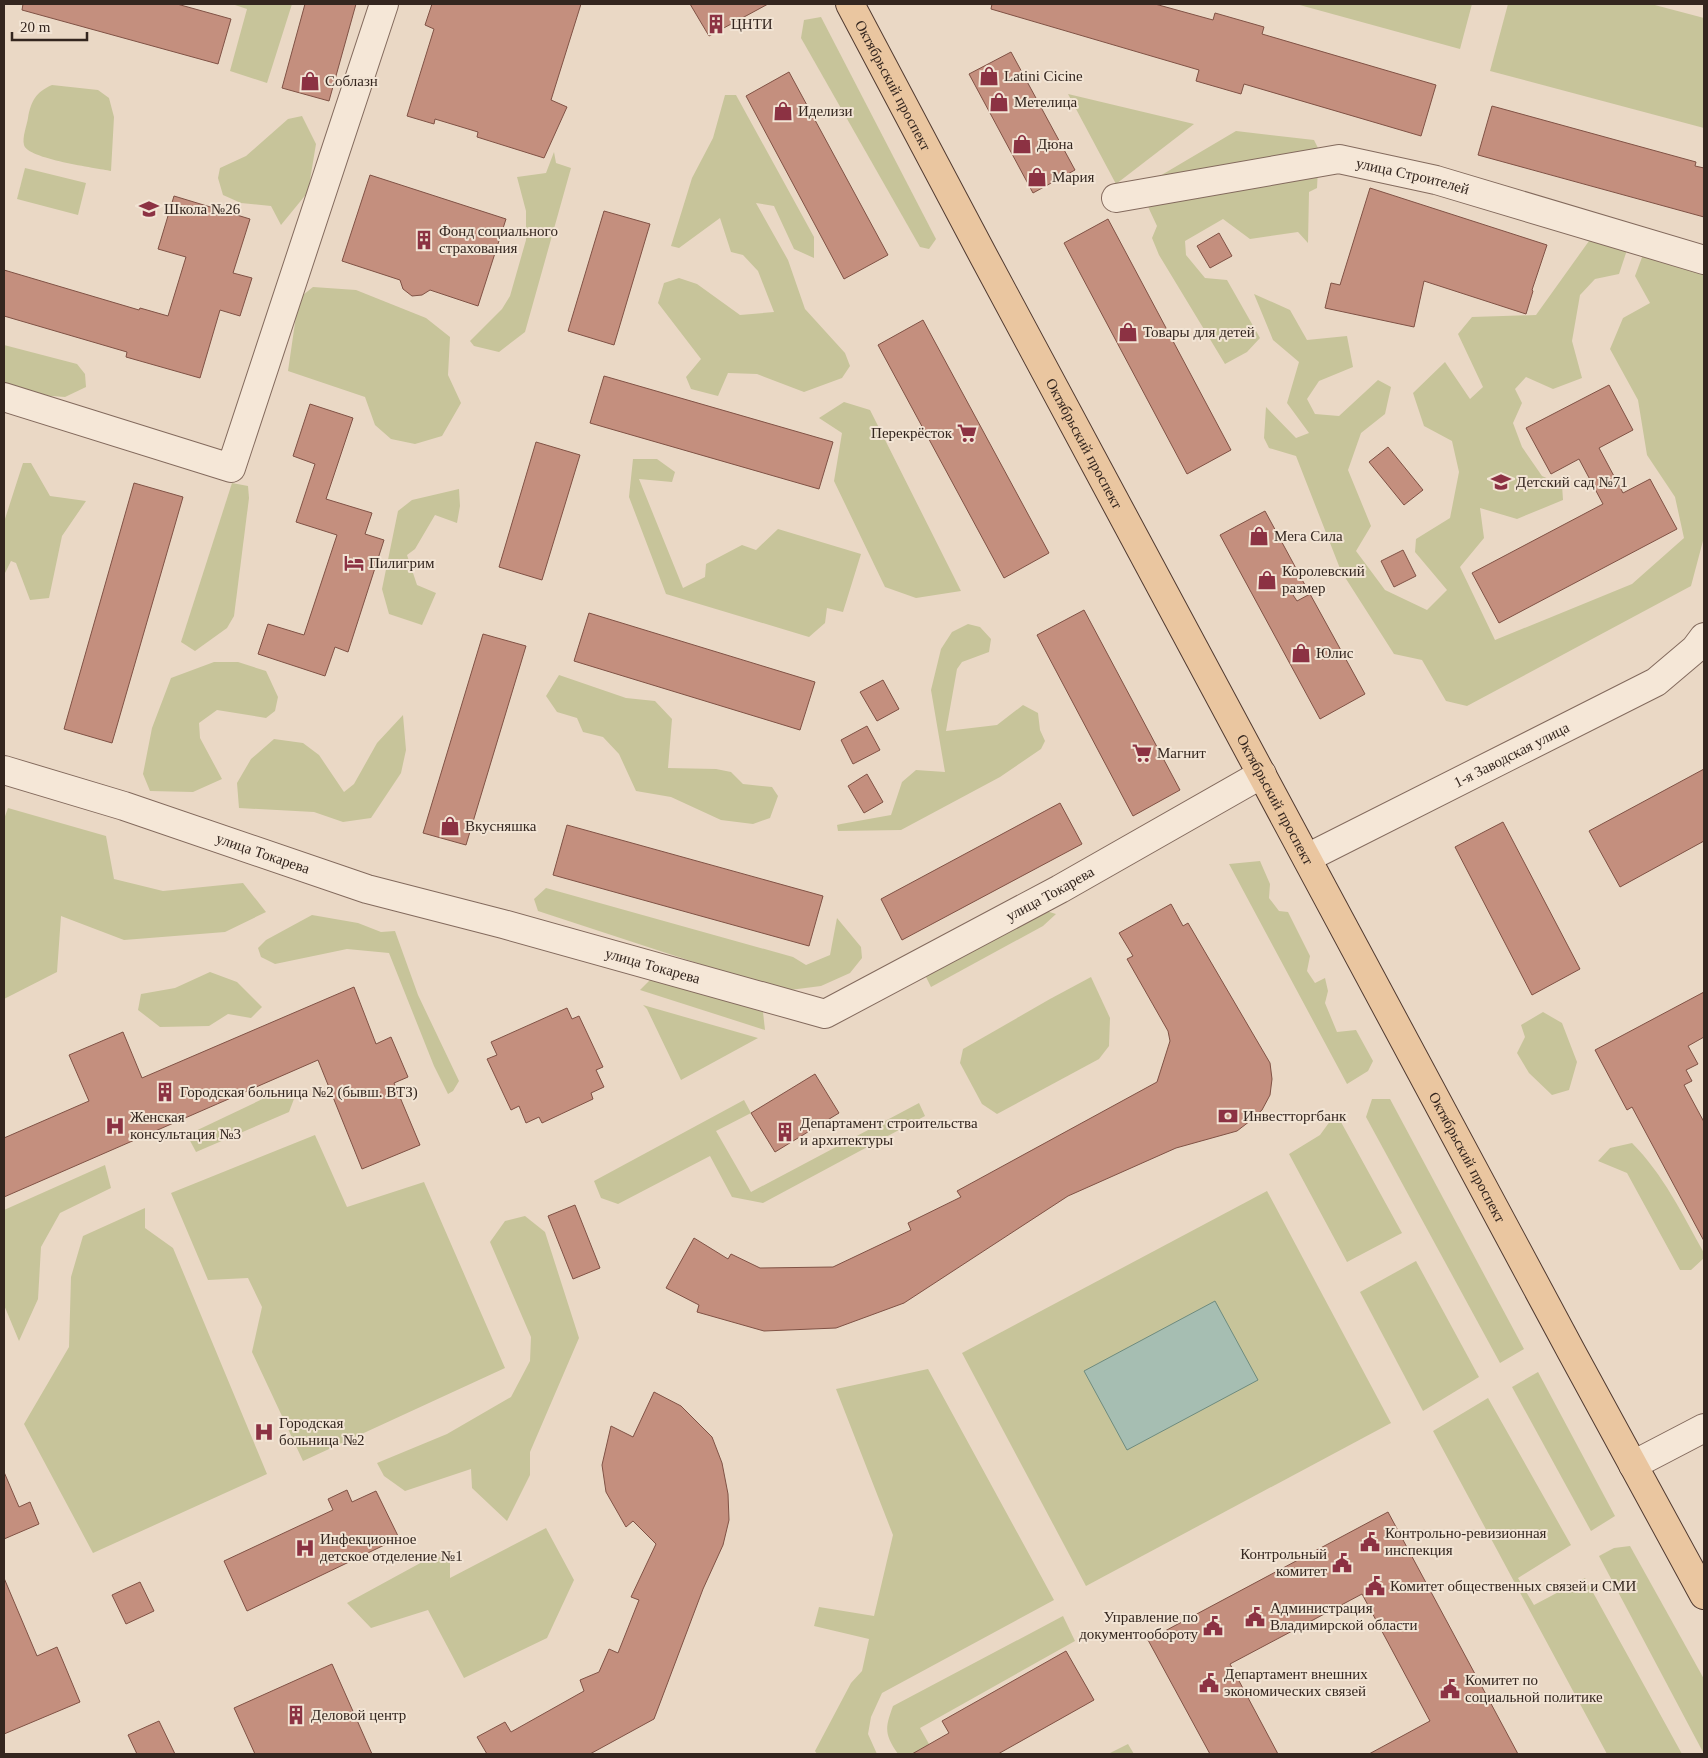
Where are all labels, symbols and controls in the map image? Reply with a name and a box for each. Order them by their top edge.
scale bar [12,10,88,42]
building icon: ЦНТИ [705,13,727,35]
place label: ЦНТИ [731,16,773,32]
street label: Октябрьский проспект [852,17,934,154]
text: 20 m [20,19,51,35]
shop icon: Latini Cicine [978,65,1000,87]
place label: Latini Cicine [1004,68,1083,84]
shop icon: Соблазн [299,70,321,92]
place label: Соблазн [325,73,378,89]
shop icon: Метелица [988,91,1010,113]
place label: Метелица [1014,94,1078,110]
shop icon: Иделизи [772,100,794,122]
place label: Иделизи [798,103,853,119]
shop icon: Дюна [1011,133,1033,155]
place label: Дюна [1037,136,1073,152]
street label: улица Строителей [1355,155,1471,197]
shop icon: Мария [1026,166,1048,188]
place label: Мария [1052,169,1095,185]
school or university icon: Школа №26 [138,198,160,220]
place label: Школа №26 [164,201,241,217]
place label: Фонд социального страхования [439,223,558,256]
building icon: Фонд социального страхования [413,229,435,251]
shop icon: Товары для детей [1117,321,1139,343]
place label: Товары для детей [1143,324,1255,340]
street label: Октябрьский проспект [1043,376,1126,512]
supermarket icon: Перекрёсток [956,422,978,444]
place label: Перекрёсток [871,425,953,441]
school or university icon: Детский сад №71 [1490,471,1512,493]
place label: Детский сад №71 [1516,474,1628,490]
shop icon: Мега Сила [1248,525,1270,547]
place label: Мега Сила [1274,528,1343,544]
hotel icon: Пилигрим [343,552,365,574]
place label: Пилигрим [369,555,435,571]
place label: Королевский размер [1282,563,1365,596]
shop icon: Королевский размер [1256,569,1278,591]
shop icon: Юлис [1290,642,1312,664]
place label: Юлис [1316,645,1354,661]
street label: 1-я Заводская улица [1451,719,1572,791]
street label: Октябрьский проспект [1234,732,1317,868]
supermarket icon: Магнит [1131,742,1153,764]
place label: Магнит [1157,745,1206,761]
shop icon: Вкусняшка [439,815,461,837]
place label: Вкусняшка [465,818,537,834]
street label: улица Токарева [214,830,312,877]
street label: улица Токарева [1003,863,1097,924]
street label: улица Токарева [603,945,702,987]
building icon: Городская больница №2 (бывш. ВТЗ) [154,1081,176,1103]
place label: Городская больница №2 (бывш. ВТЗ) [180,1084,418,1101]
street label: Октябрьский проспект [1426,1089,1509,1226]
bank icon: Инвестторгбанк [1217,1105,1239,1127]
place label: Инвестторгбанк [1243,1108,1347,1124]
place label: Женская консультация №3 [130,1109,241,1142]
hospital icon: Женская консультация №3 [104,1115,126,1137]
place label: Департамент строительства и архитектуры [800,1115,978,1148]
building icon: Департамент строительства и архитектуры [774,1121,796,1143]
place label: Городская больница №2 [279,1415,365,1448]
hospital icon: Городская больница №2 [253,1421,275,1443]
place label: Контрольно-ревизионная инспекция [1385,1525,1547,1558]
place label: Инфекционное детское отделение №1 [320,1531,463,1564]
public building icon: Контрольно-ревизионная инспекция [1359,1531,1381,1553]
hospital icon: Инфекционное детское отделение №1 [294,1537,316,1559]
place label: Контрольный комитет [1240,1546,1327,1579]
public building icon: Контрольный комитет [1331,1552,1353,1574]
public building icon: Комитет общественных связей и СМИ [1364,1575,1386,1597]
place label: Комитет общественных связей и СМИ [1390,1578,1636,1594]
place label: Администрация Владимирской области [1270,1600,1417,1633]
public building icon: Администрация Владимирской области [1244,1606,1266,1628]
place label: Управление по документообороту [1079,1609,1198,1642]
public building icon: Управление по документообороту [1202,1615,1224,1637]
place label: Департамент внешних экономических связей [1224,1666,1368,1699]
public building icon: Департамент внешних экономических связей [1198,1672,1220,1694]
place label: Комитет по социальной политике [1465,1672,1603,1705]
public building icon: Комитет по социальной политике [1439,1678,1461,1700]
building icon: Деловой центр [285,1704,307,1726]
place label: Деловой центр [311,1707,406,1723]

